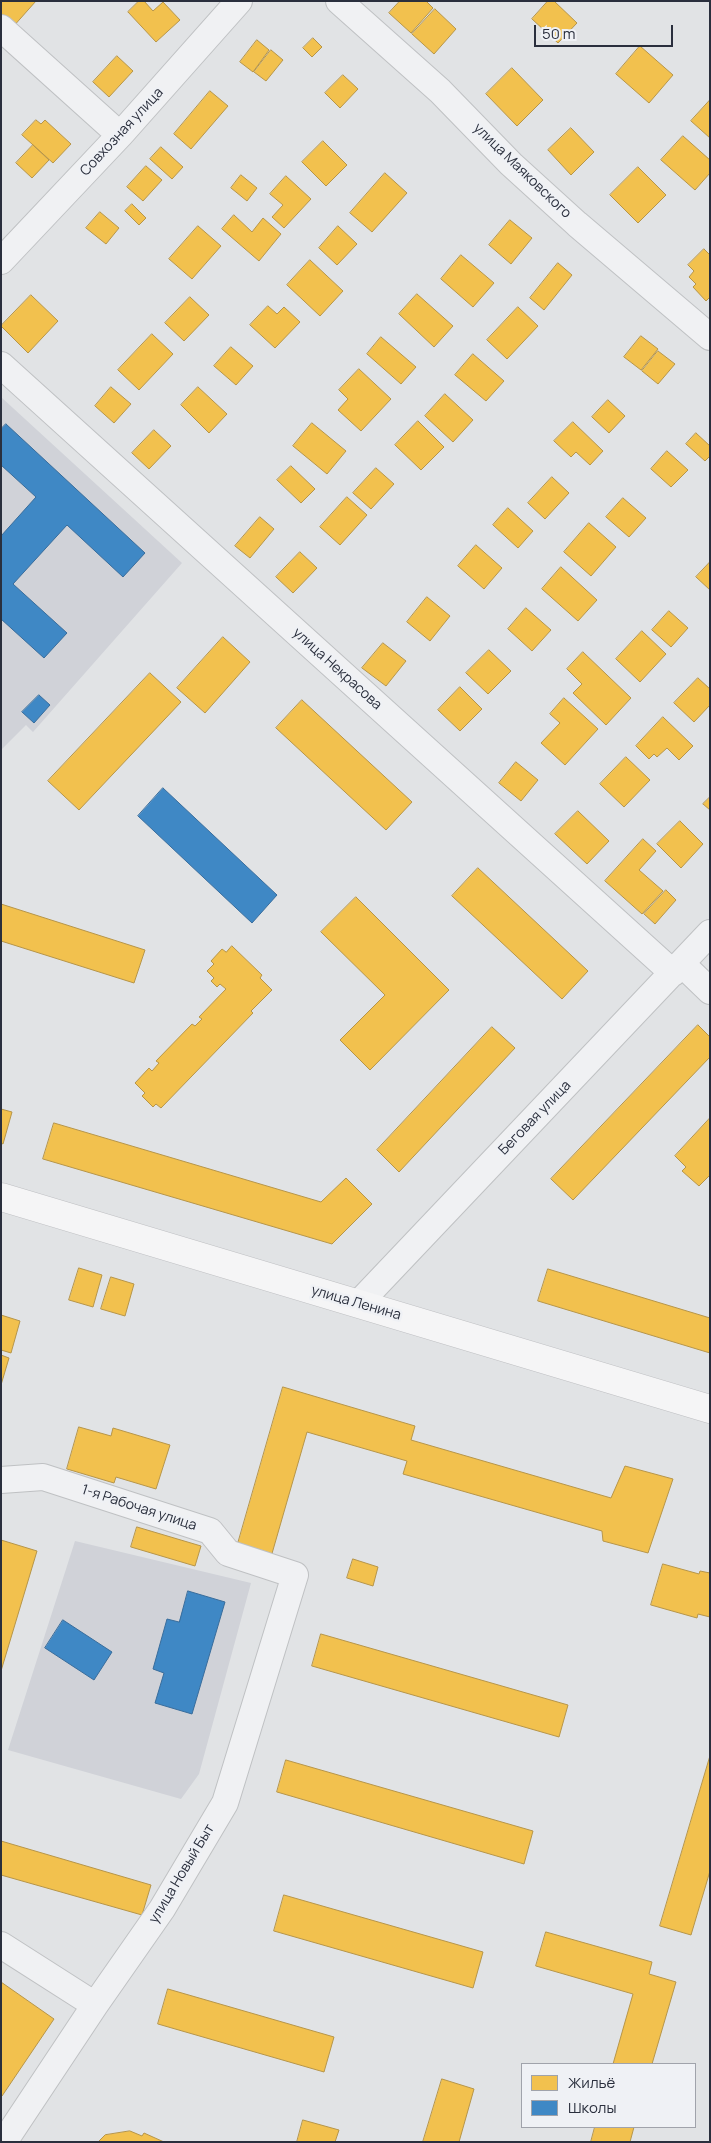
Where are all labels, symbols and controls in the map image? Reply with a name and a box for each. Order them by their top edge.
scale bar [536,15,675,47]
text: 50 m [542,23,576,44]
street label: Совхозная улица [77,84,167,180]
street label: улица Маяковского [470,120,574,222]
street label: улица Некрасова [289,625,385,713]
street label: Беговая улица [495,1077,575,1159]
street label: улица Ленина [309,1282,403,1324]
street label: 1-я Рабочая улица [79,1481,199,1535]
street label: улица Новый Быт [146,1821,218,1927]
legend [521,2063,696,2128]
text: Жильё [568,2072,615,2093]
text: Школы [568,2097,616,2118]

